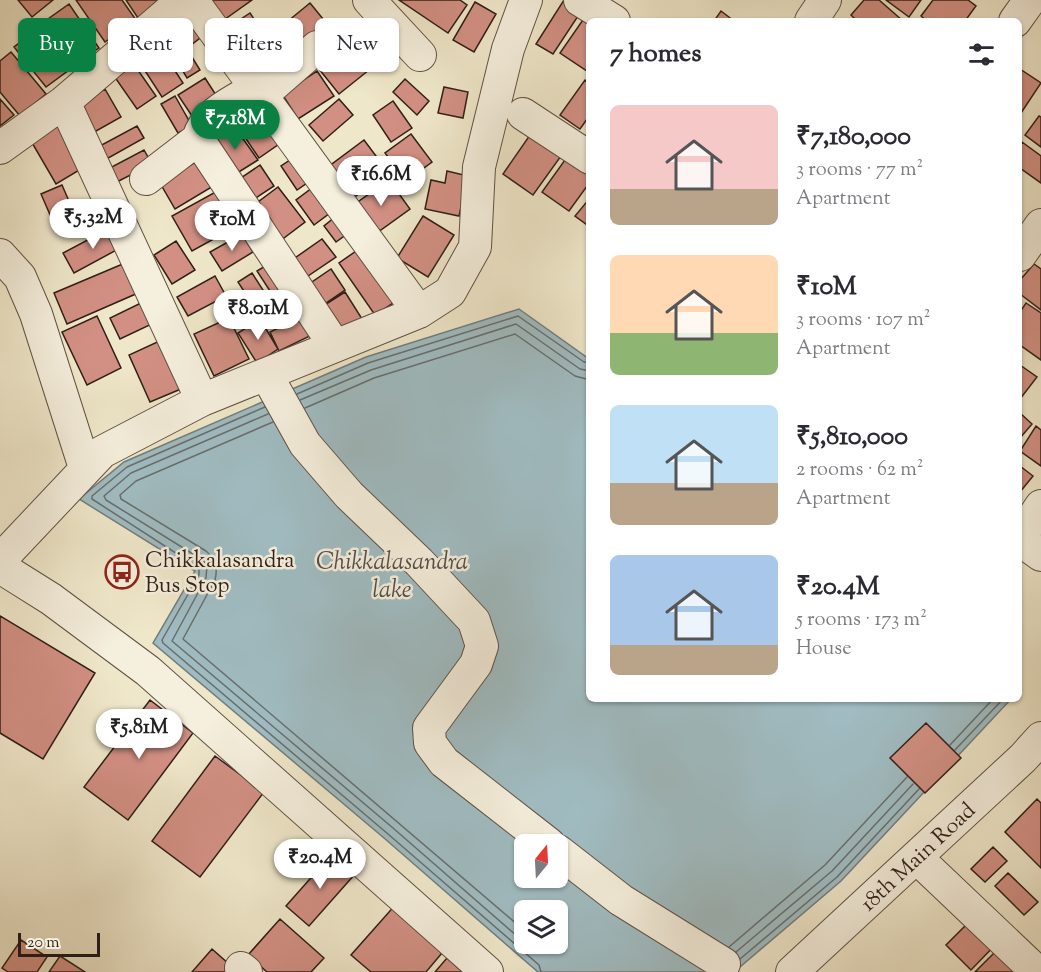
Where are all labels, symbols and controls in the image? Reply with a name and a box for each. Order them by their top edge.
chip: Buy [18,18,96,72]
chip: Rent [108,18,193,72]
chip: Filters [205,18,303,72]
chip: New [315,18,399,72]
text: 7 homes [610,36,701,73]
icon: filters [965,38,998,71]
pin: ₹7.18M [186,100,284,151]
text: ₹7.18M [205,105,265,134]
text: ₹7,180,000 [796,119,911,156]
icon: home [658,129,730,201]
pin: ₹16.6M [332,156,430,207]
text: 3 rooms · 77 m² [796,156,923,185]
text: ₹16.6M [351,161,411,190]
text: Apartment [796,185,891,214]
pin: ₹5.32M [44,199,142,250]
pin: ₹10M [196,201,268,252]
text: ₹5.32M [63,204,123,233]
text: ₹10M [209,206,255,235]
text: ₹10M [796,269,857,306]
icon: home [658,279,730,351]
pin: ₹8.01M [209,290,307,341]
text: ₹8.01M [227,295,289,324]
text: 3 rooms · 107 m² [796,306,930,335]
text: Apartment [796,335,891,364]
text: ₹5,810,000 [796,419,908,456]
icon: home [658,429,730,501]
text: 2 rooms · 62 m² [796,456,924,485]
text: Apartment [796,485,891,514]
place label: Chikkalasandra Bus Stop [145,546,295,603]
water label: Chikkalasandra lake [316,546,468,608]
bus stop icon: Chikkalasandra Bus Stop [104,554,140,590]
text: ₹20.4M [796,569,880,606]
icon: home [658,579,730,651]
text: 5 rooms · 173 m² [796,606,927,635]
text: House [796,635,851,664]
pin: ₹5.81M [90,709,188,760]
text: ₹5.81M [110,714,168,743]
street label: 18th Main Road [854,796,984,920]
north arrow [514,834,568,888]
map controls [514,834,568,954]
pin: ₹20.4M [271,839,369,890]
text: ₹20.4M [288,844,352,873]
button: layers [514,900,568,954]
scale bar [18,930,100,958]
text: 20 m [27,932,60,955]

